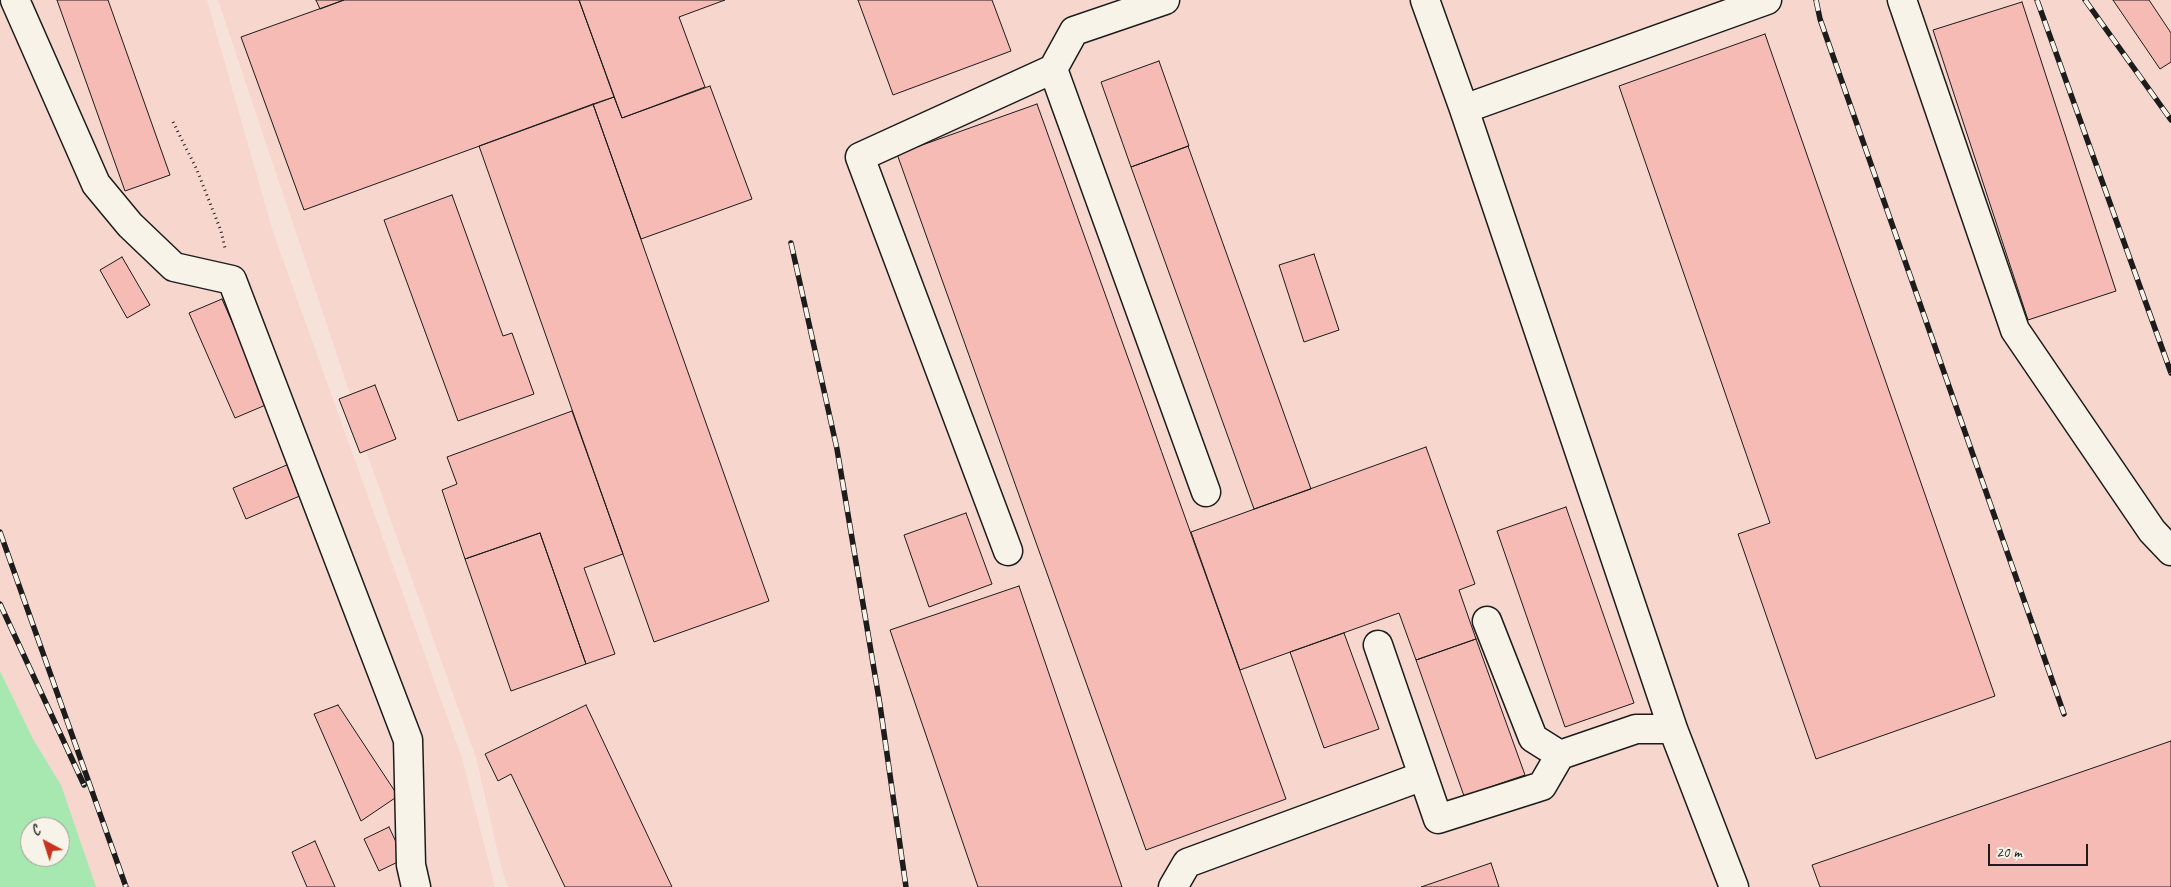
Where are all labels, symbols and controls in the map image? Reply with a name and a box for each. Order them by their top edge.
north arrow [20,817,70,867]
text: С [28,822,44,840]
scale bar [1991,834,2091,866]
text: 20 m [1996,843,2022,862]

